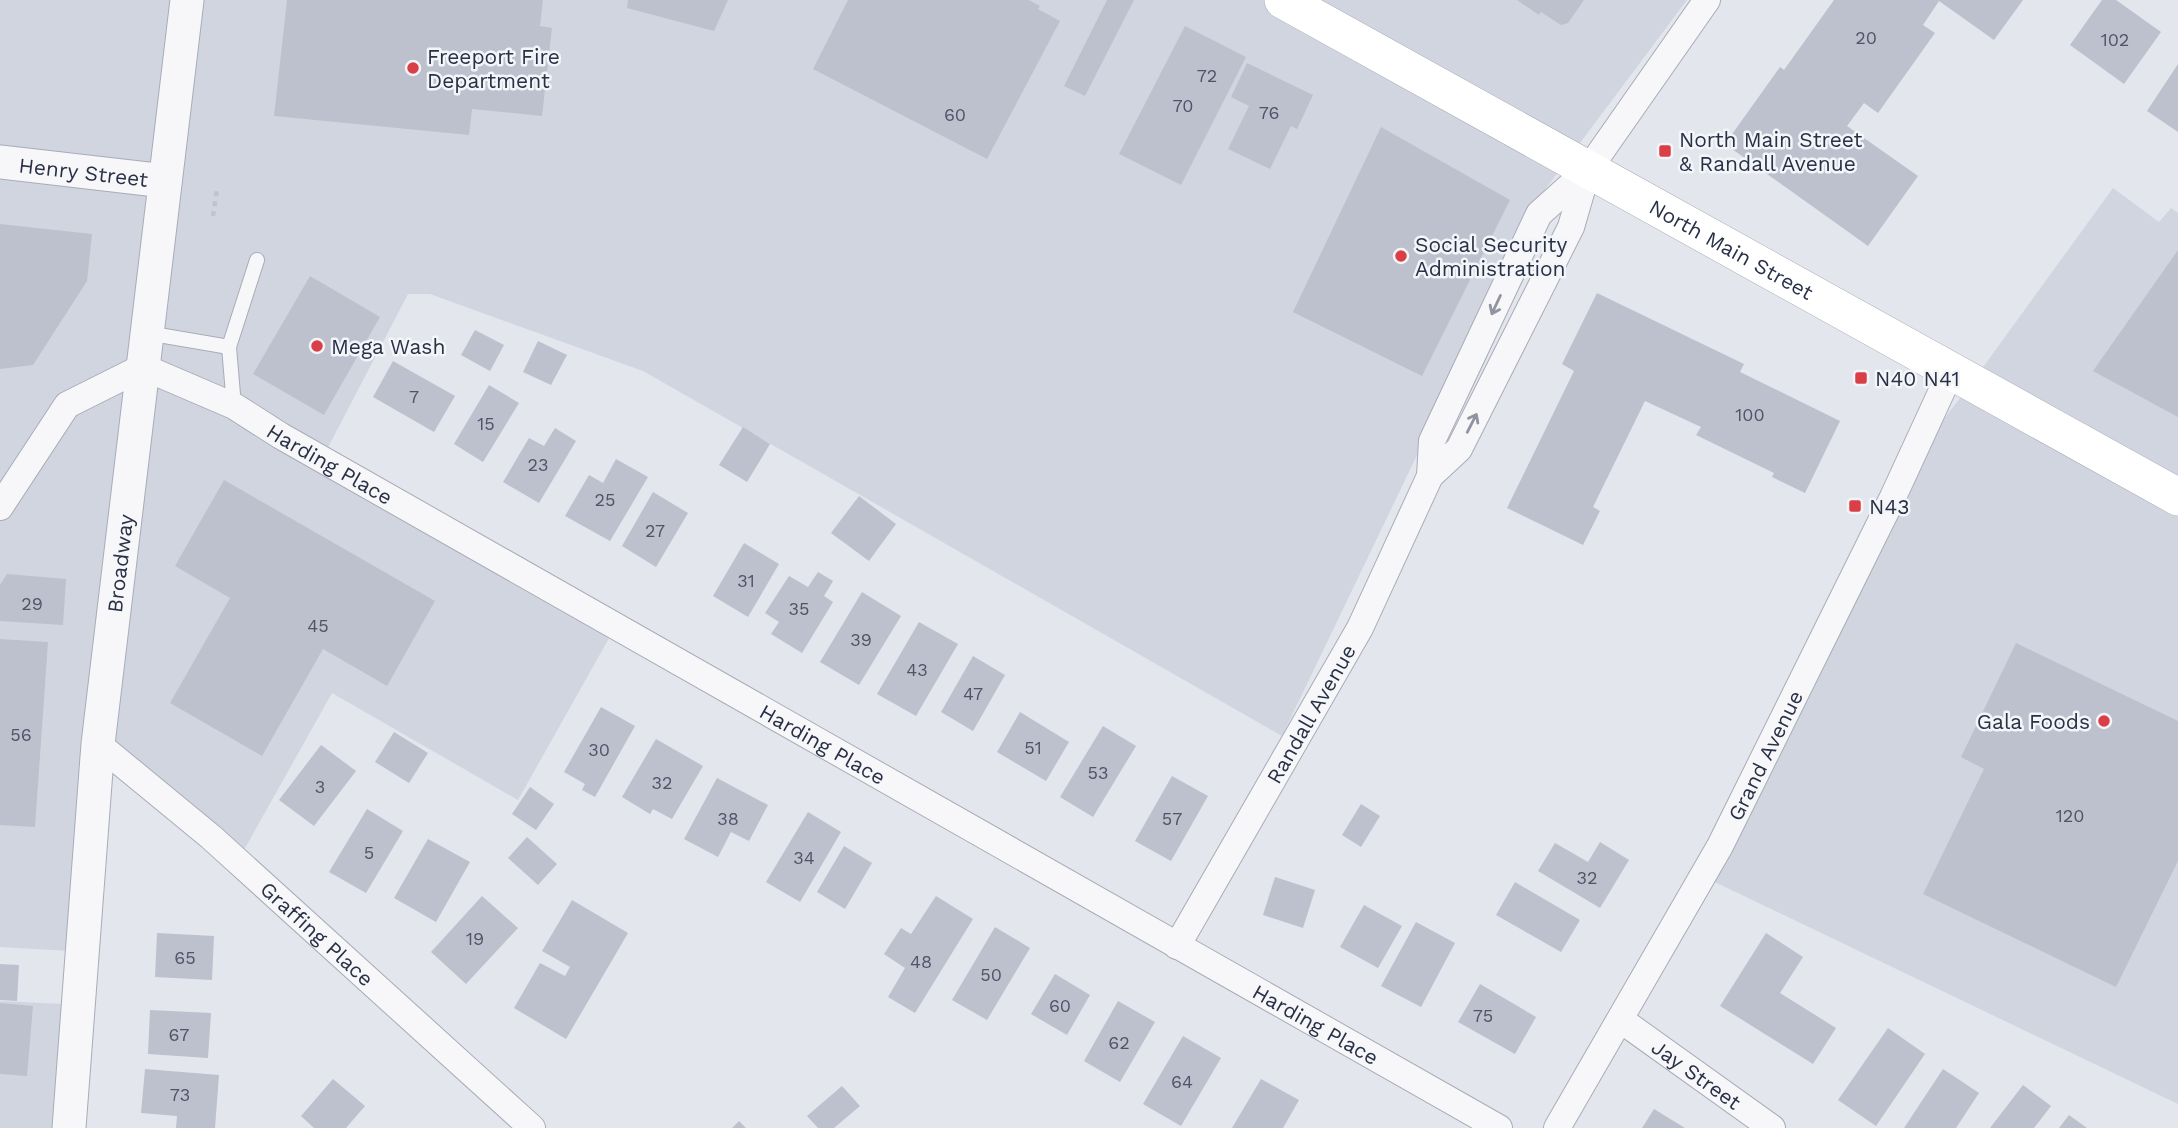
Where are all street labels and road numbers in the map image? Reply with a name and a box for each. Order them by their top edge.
street label: Henry Street [18,152,149,191]
street label: North Main Street [1645,194,1818,305]
street label: Harding Place [262,418,397,509]
street label: Broadway [101,513,138,614]
street label: Randall Avenue [1261,640,1361,788]
street label: Grand Avenue [1722,686,1808,825]
street label: Harding Place [756,698,890,789]
street label: Graffing Place [256,876,379,991]
street label: Harding Place [1249,978,1383,1070]
street label: Jay Street [1647,1034,1746,1114]

